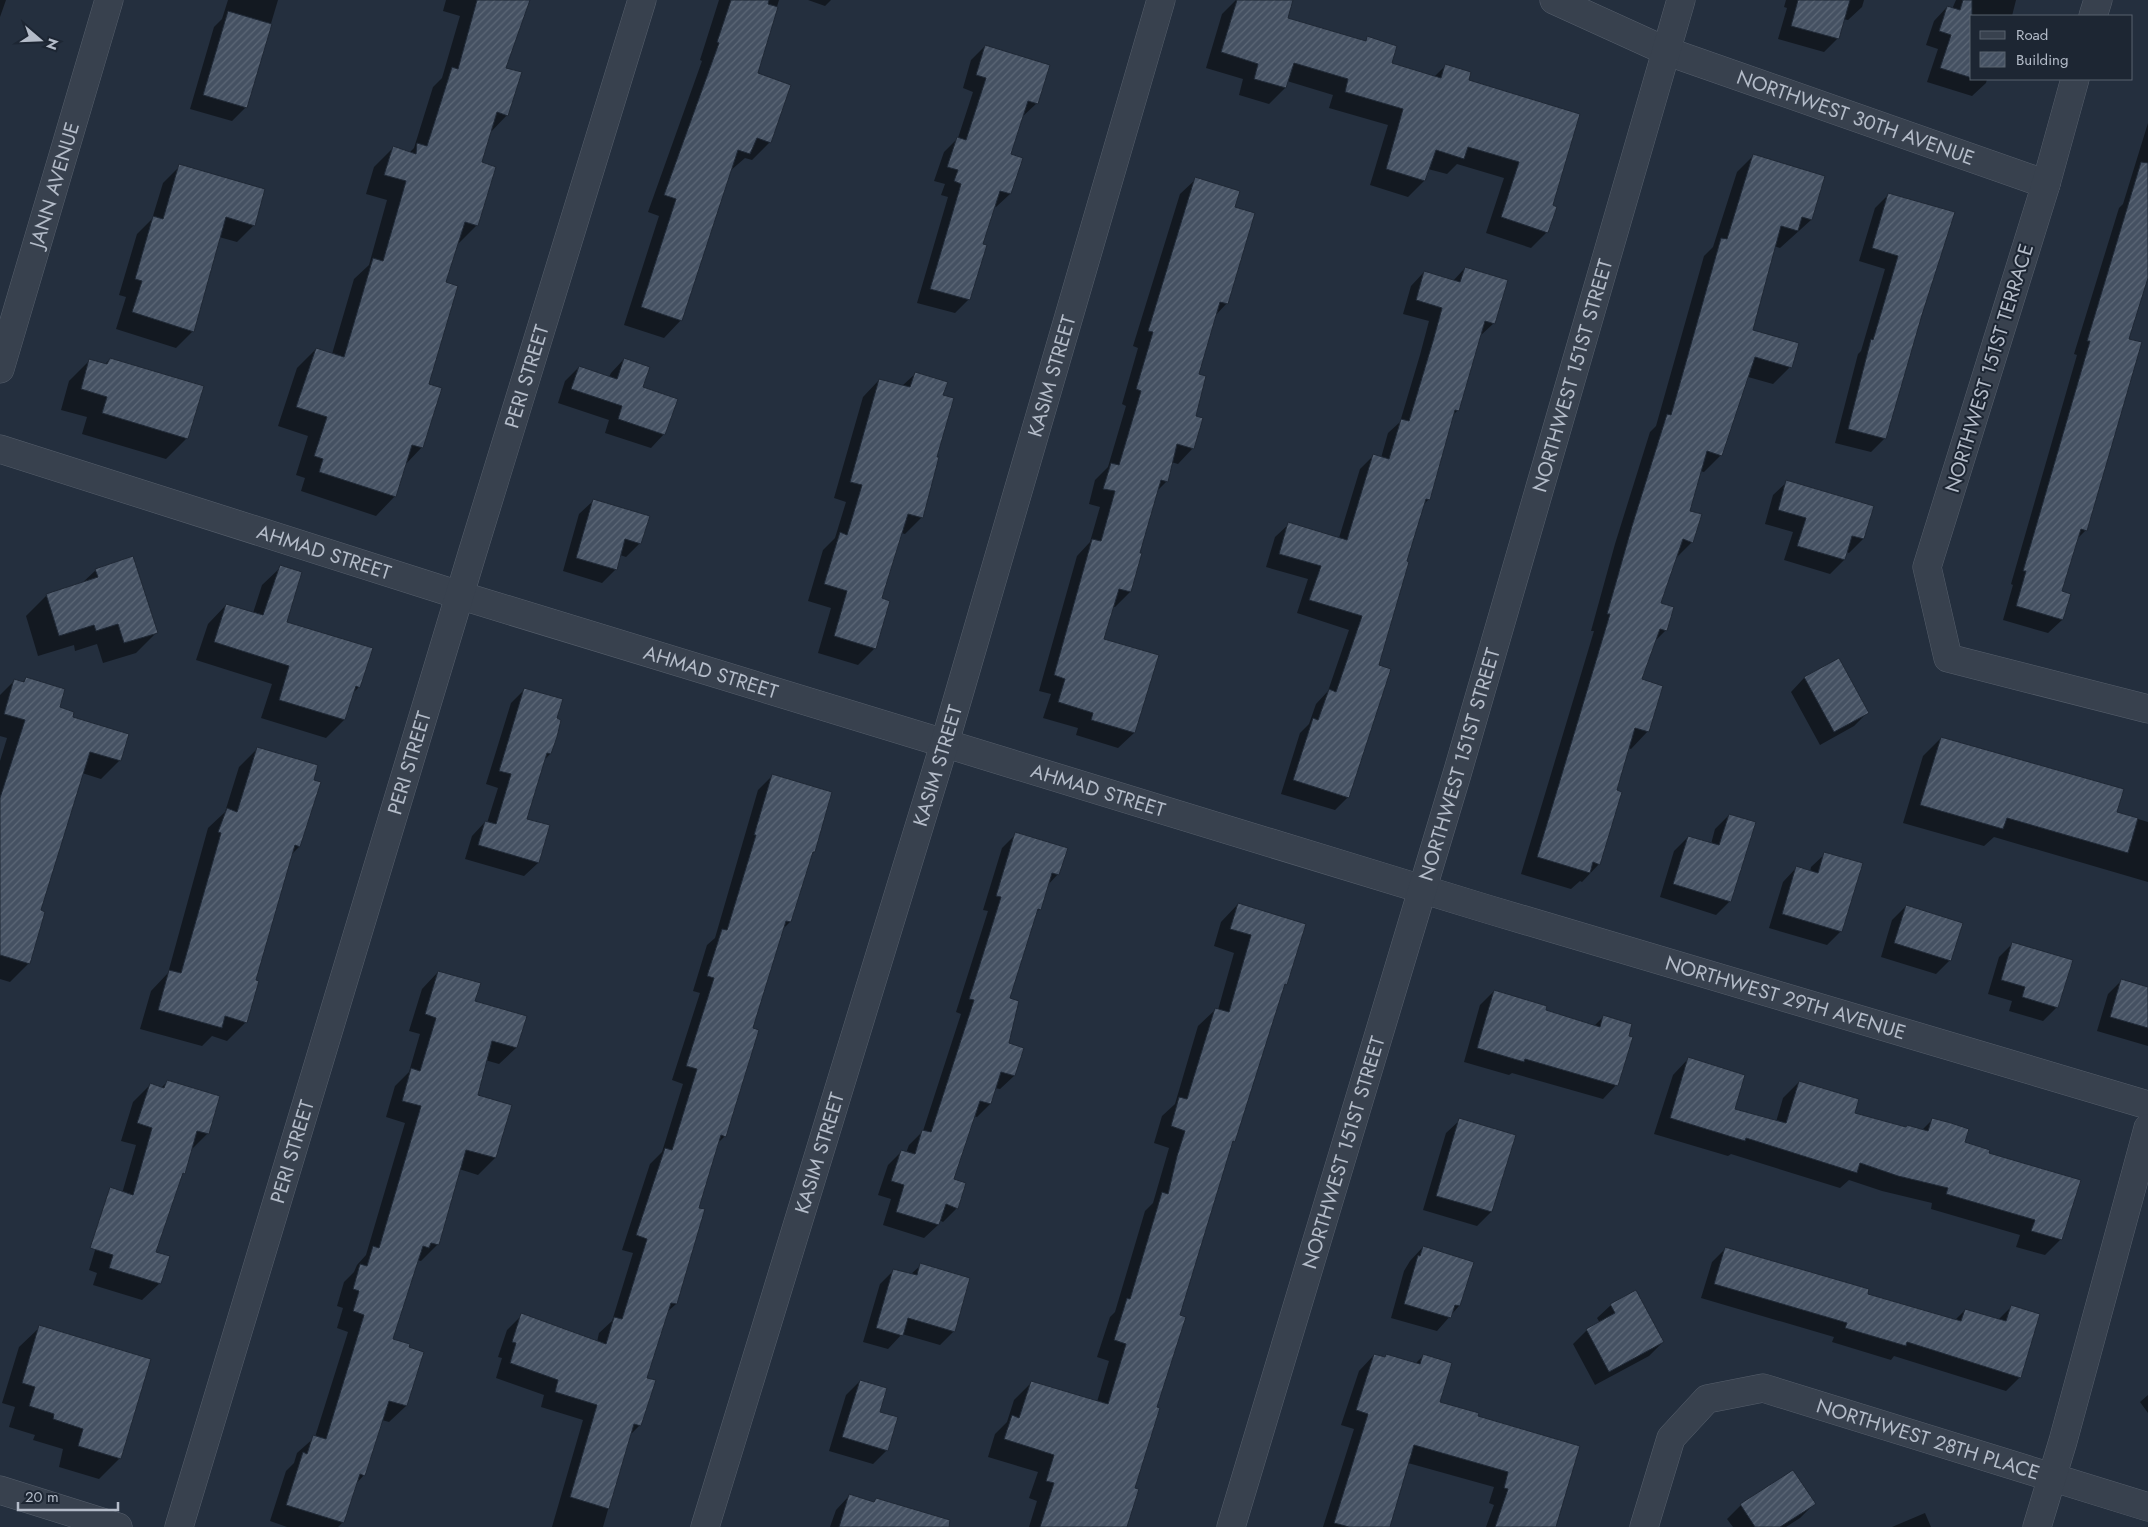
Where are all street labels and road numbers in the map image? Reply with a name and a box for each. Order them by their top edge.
street label: NORTHWEST 30TH AVENUE [1733,63,1978,173]
street label: JANN AVENUE [22,119,87,254]
street label: NORTHWEST 151ST TERRACE [1938,240,2041,496]
street label: NORTHWEST 151ST STREET [1525,255,1620,496]
street label: KASIM STREET [1021,311,1084,440]
street label: PERI STREET [497,320,557,432]
street label: AHMAD STREET [253,518,395,588]
street label: AHMAD STREET [640,638,782,707]
street label: NORTHWEST 151ST STREET [1412,644,1508,885]
street label: KASIM STREET [906,701,970,830]
street label: PERI STREET [380,707,439,818]
street label: AHMAD STREET [1027,756,1170,825]
street label: NORTHWEST 29TH AVENUE [1662,949,1909,1047]
street label: NORTHWEST 151ST STREET [1295,1032,1393,1273]
street label: KASIM STREET [788,1088,852,1217]
street label: PERI STREET [263,1096,322,1207]
street label: NORTHWEST 28TH PLACE [1813,1391,2043,1488]

